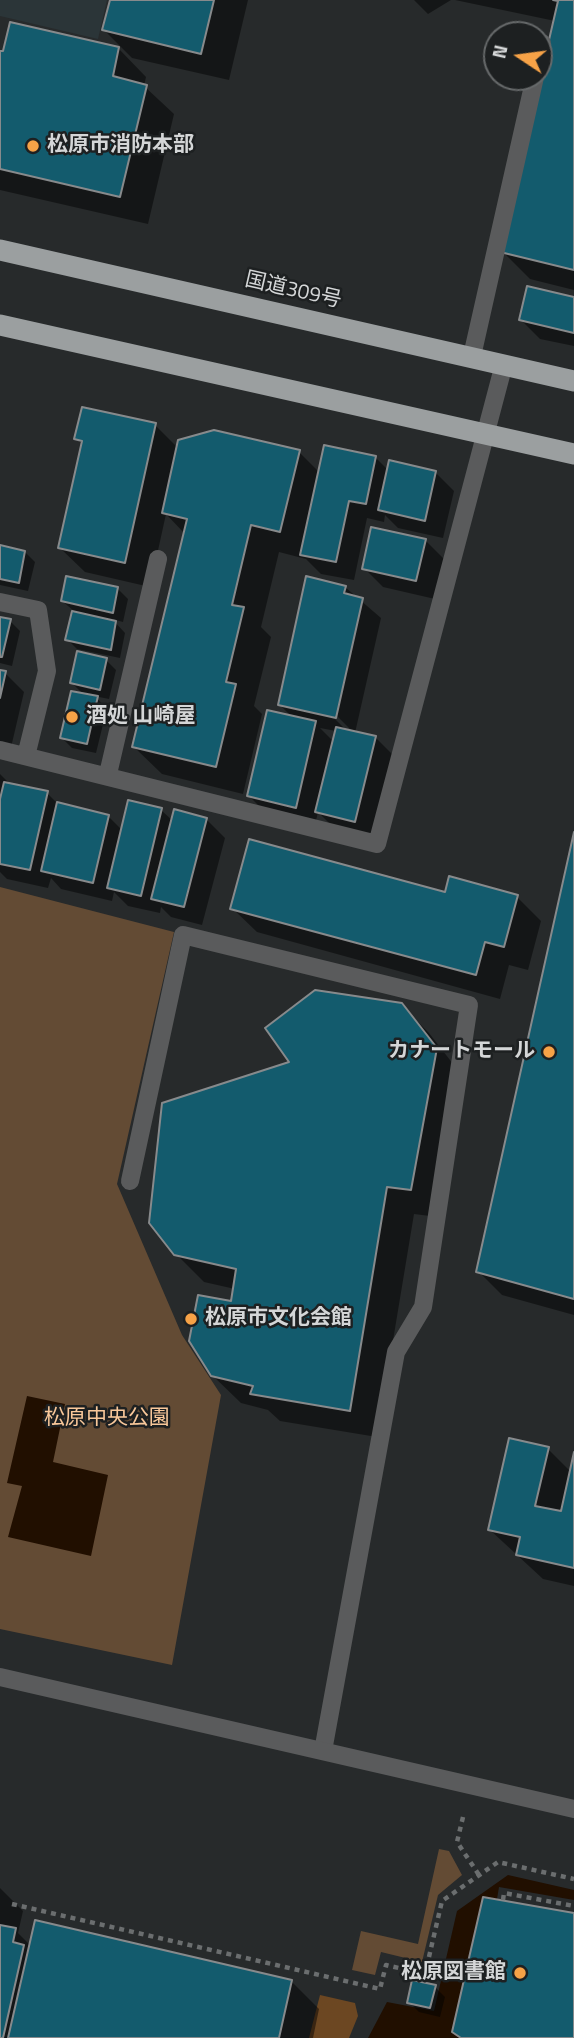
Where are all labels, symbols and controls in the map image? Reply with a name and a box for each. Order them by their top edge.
north arrow [483,21,553,91]
text: N [483,42,515,61]
place label: 松原市消防本部 [47,133,194,159]
marker: 松原市消防本部 [25,138,41,154]
street label: 国道309号 [242,268,344,314]
place label: 酒処 山崎屋 [86,704,196,730]
marker: 酒処 山崎屋 [64,709,80,725]
place label: カナートモール [388,1039,535,1065]
marker: カナートモール [541,1044,557,1060]
place label: 松原市文化会館 [205,1306,352,1332]
marker: 松原市文化会館 [183,1311,199,1327]
park label: 松原中央公園 [44,1406,170,1432]
place label: 松原図書館 [401,1960,506,1986]
marker: 松原図書館 [512,1965,528,1981]

